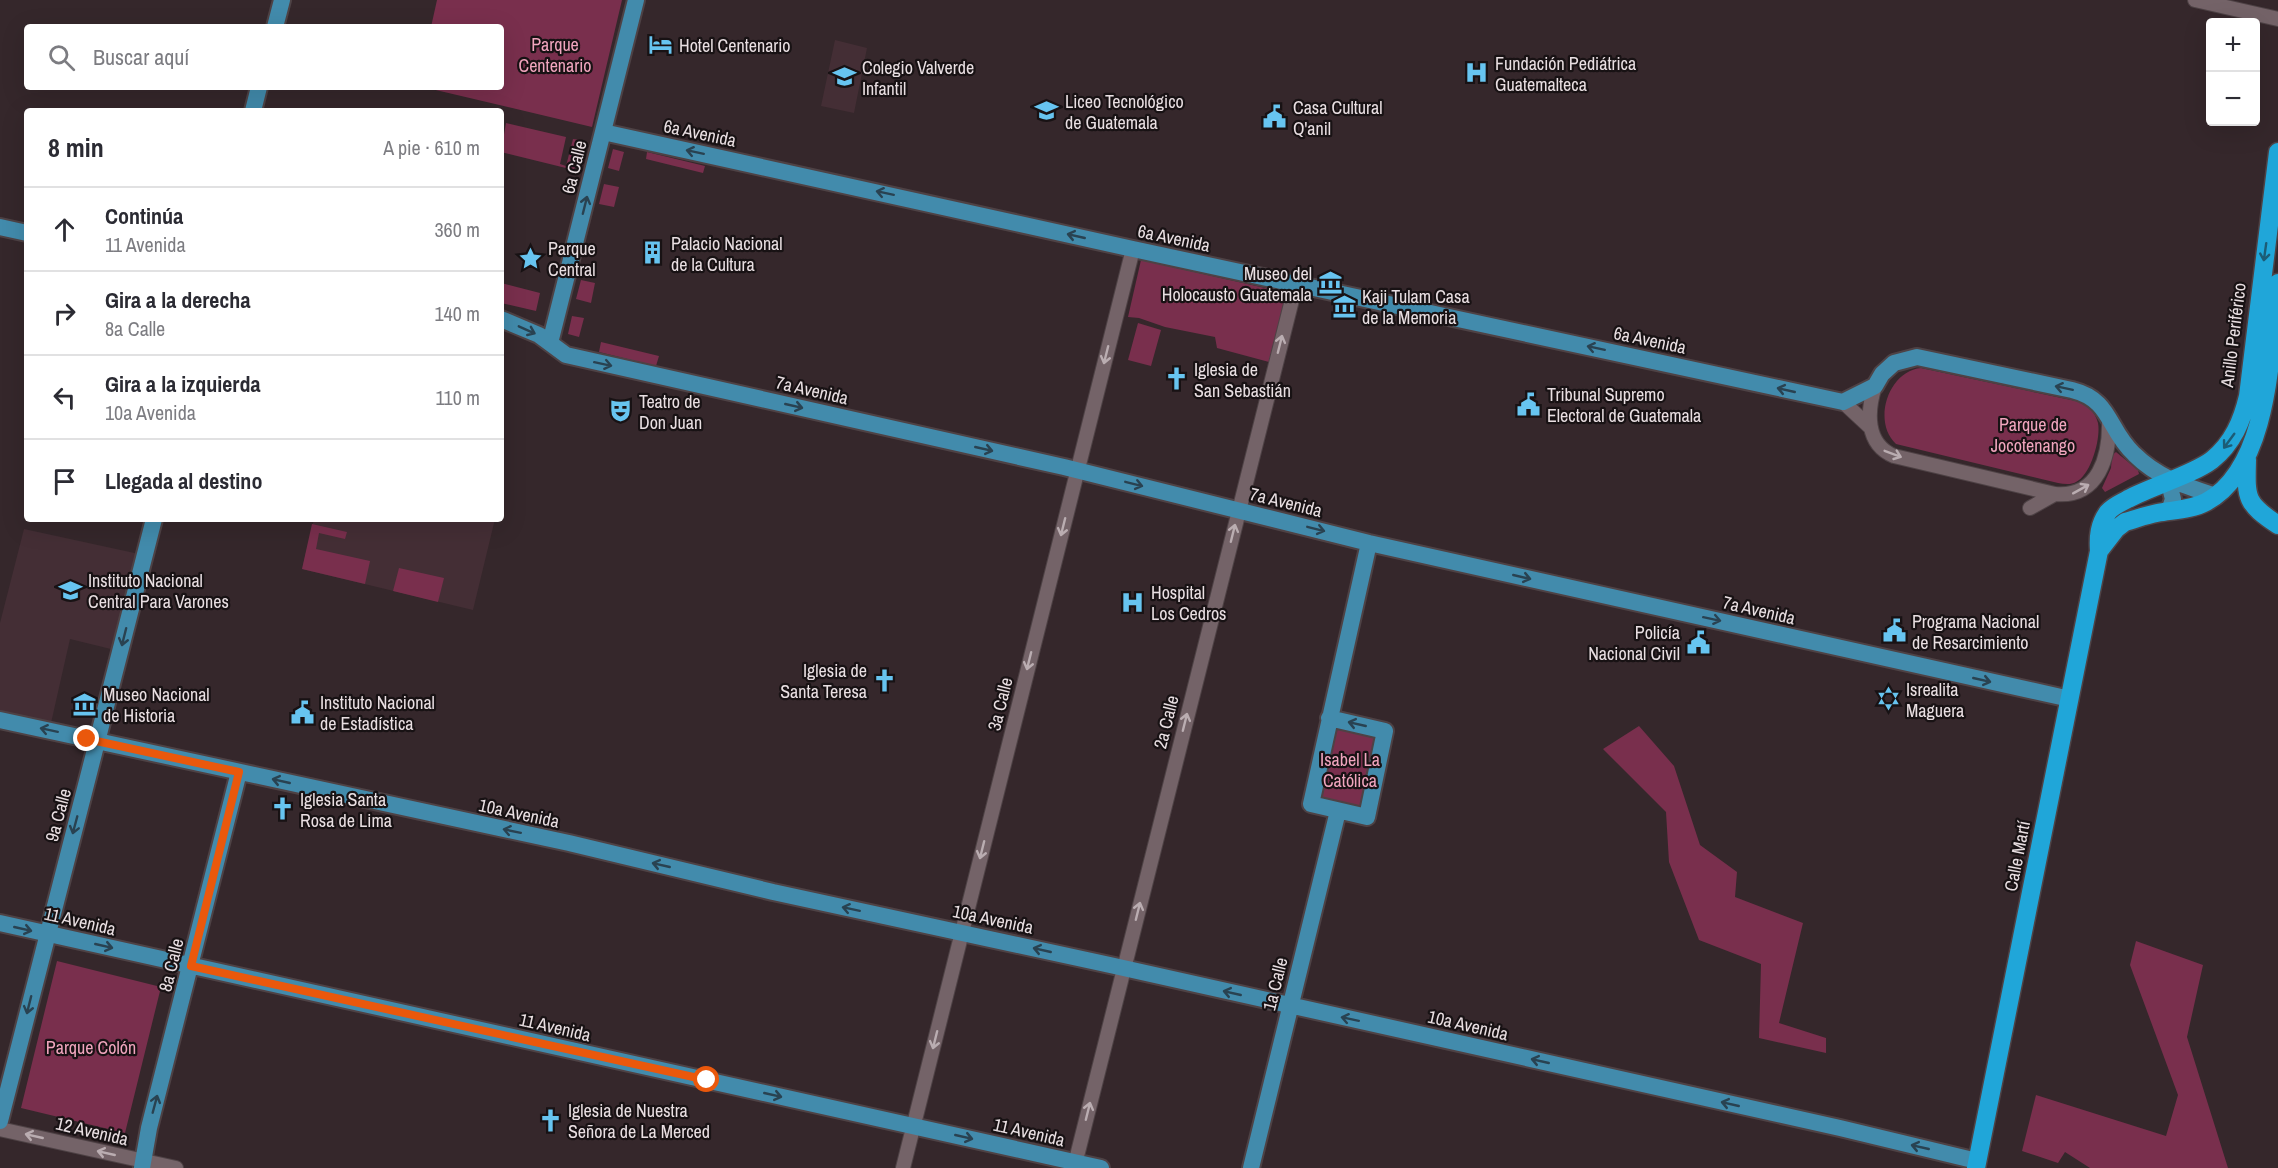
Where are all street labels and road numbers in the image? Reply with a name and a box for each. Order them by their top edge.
street label: 6a Avenida [661,113,739,153]
street label: 6a Calle [555,138,593,196]
street label: 6a Avenida [1135,218,1213,258]
street label: Anillo Periférico [2214,281,2252,390]
street label: 6a Avenida [1611,320,1689,360]
street label: 7a Avenida [773,370,851,410]
street label: 7a Avenida [1247,481,1325,523]
street label: 7a Avenida [1720,590,1798,630]
street label: 3a Calle [981,675,1019,733]
street label: 2a Calle [1147,693,1185,751]
street label: 9a Calle [39,786,77,844]
street label: 10a Avenida [476,792,562,834]
street label: Calle Martí [1998,818,2036,893]
street label: 10a Avenida [950,898,1036,940]
street label: 11 Avenida [42,901,118,941]
street label: 8a Calle [152,936,190,994]
street label: 1a Calle [1256,955,1294,1013]
street label: 10a Avenida [1425,1004,1511,1046]
street label: 11 Avenida [517,1007,593,1047]
street label: 12 Avenida [53,1111,131,1151]
street label: 11 Avenida [991,1112,1067,1152]

